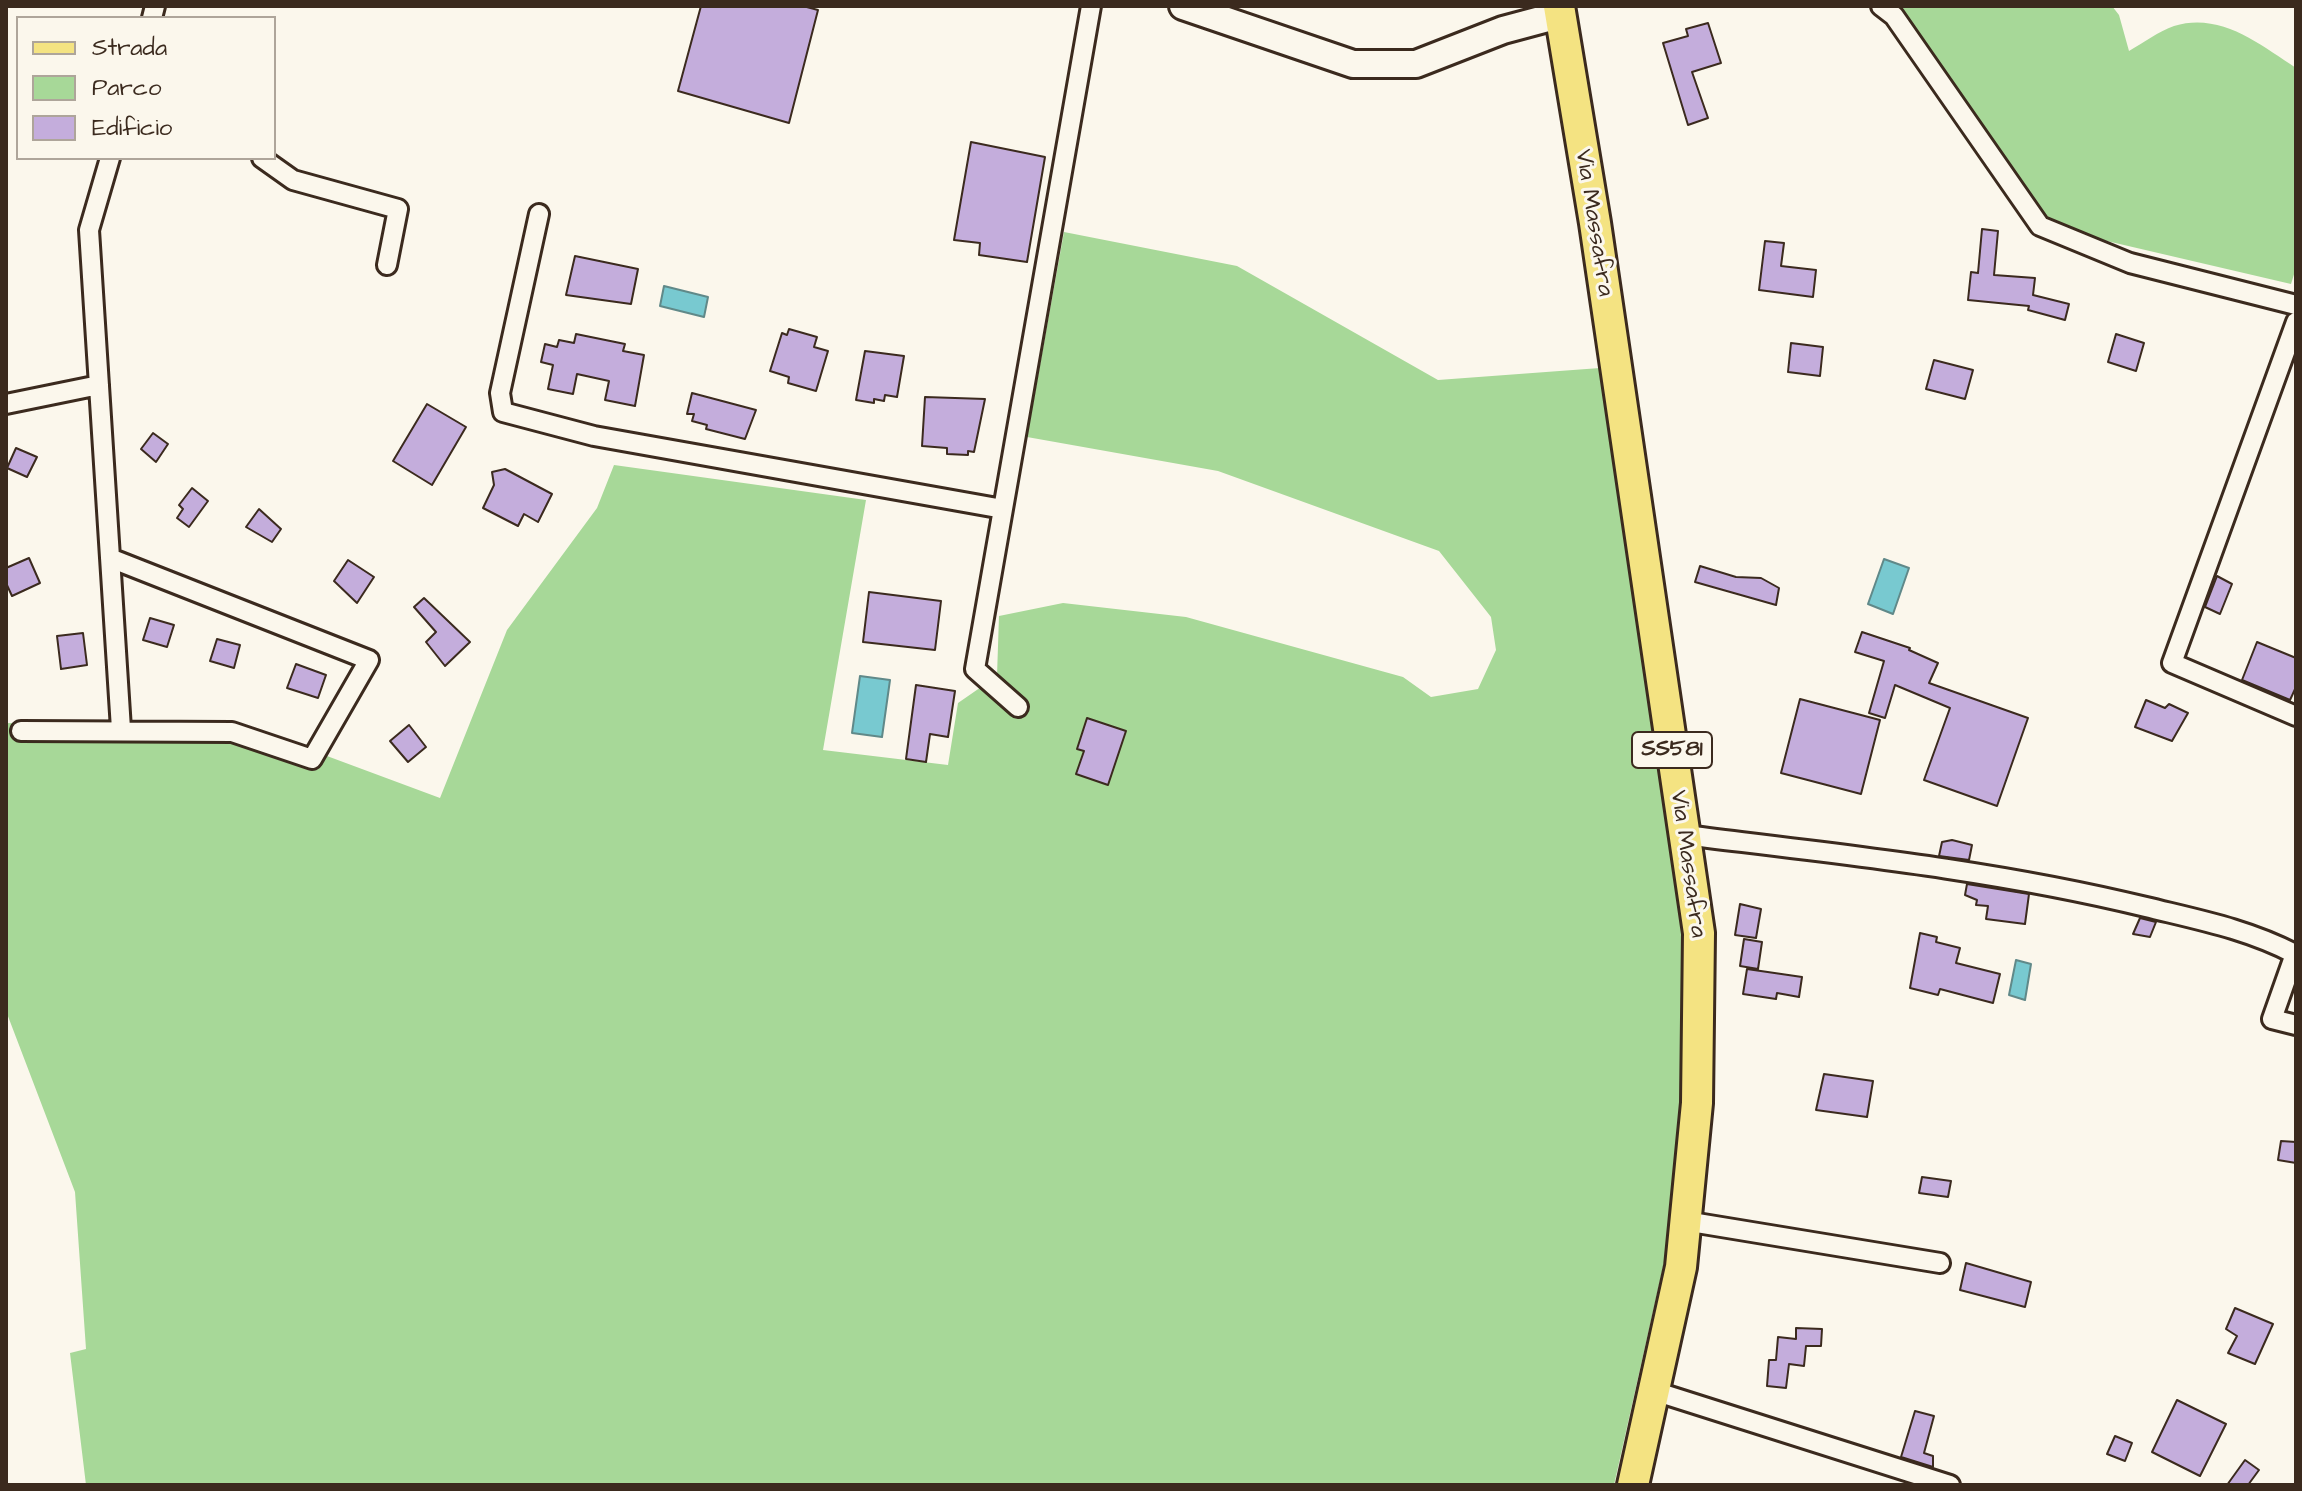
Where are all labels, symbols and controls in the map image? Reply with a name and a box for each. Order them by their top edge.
legend [16,16,276,160]
text: Strada [92,31,167,65]
text: Parco [92,71,161,105]
text: Edificio [92,111,172,145]
street label: Via Massafra [1567,147,1619,299]
road number: SS581 [1632,732,1712,768]
street label: Via Massafra [1662,788,1712,940]

